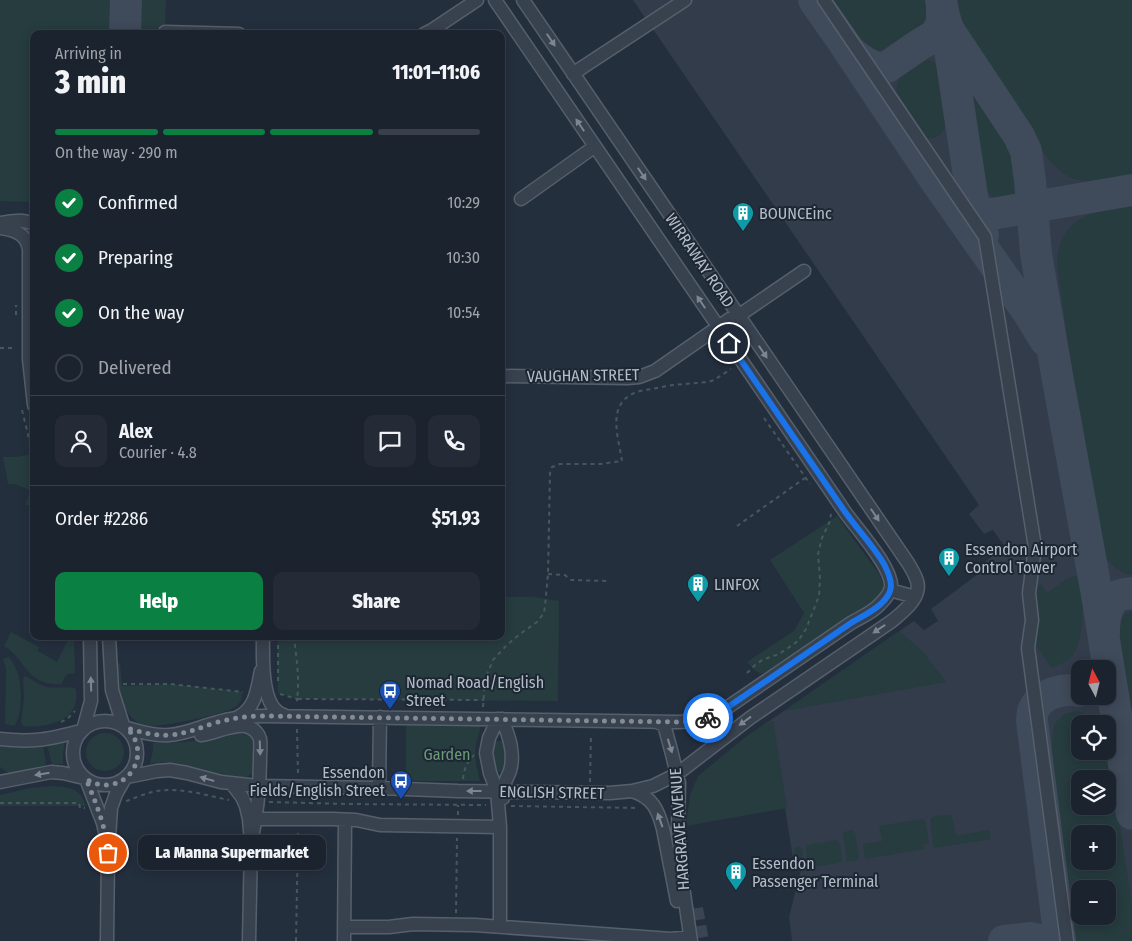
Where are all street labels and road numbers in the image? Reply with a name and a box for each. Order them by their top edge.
street label: WIRRAWAY ROAD [661,210,738,311]
street label: VAUGHAN STREET [527,365,640,386]
street label: HARGRAVE AVENUE [666,767,693,891]
street label: ENGLISH STREET [499,782,605,803]

